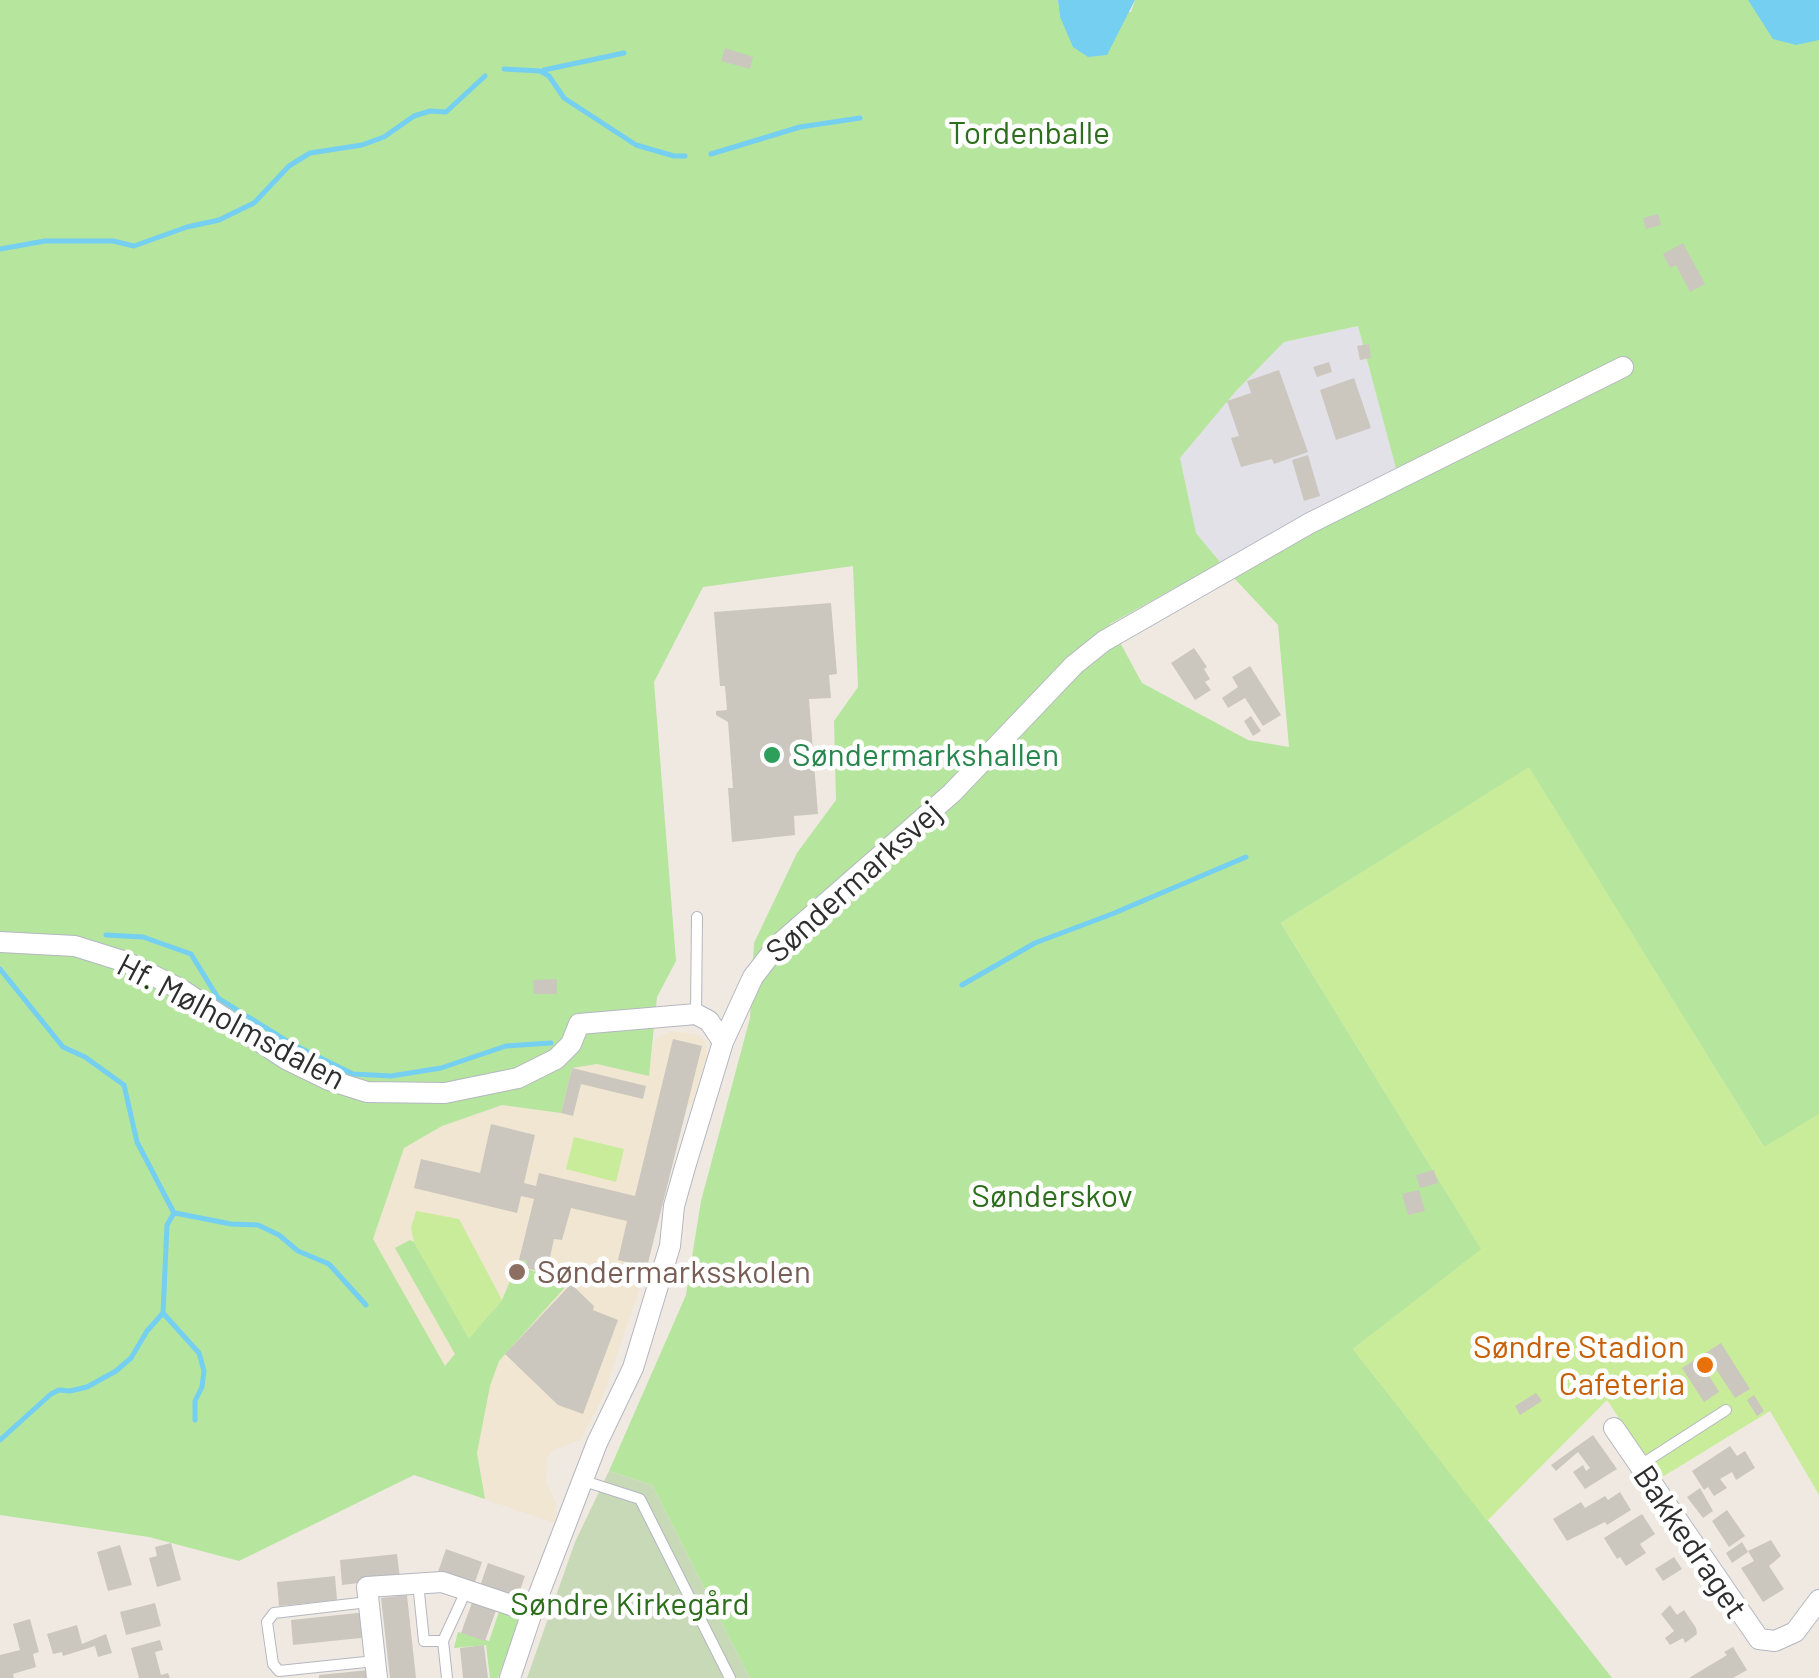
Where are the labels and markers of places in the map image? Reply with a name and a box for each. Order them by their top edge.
place label: Søndermarkshallen [792,736,1059,774]
marker: Søndermarkshallen [761,744,783,766]
place label: Søndermarksskolen [537,1253,811,1291]
marker: Søndermarksskolen [506,1261,528,1283]
place label: Søndre Stadion Cafeteria [1473,1328,1685,1403]
marker: Søndre Stadion Cafeteria [1694,1354,1716,1376]

